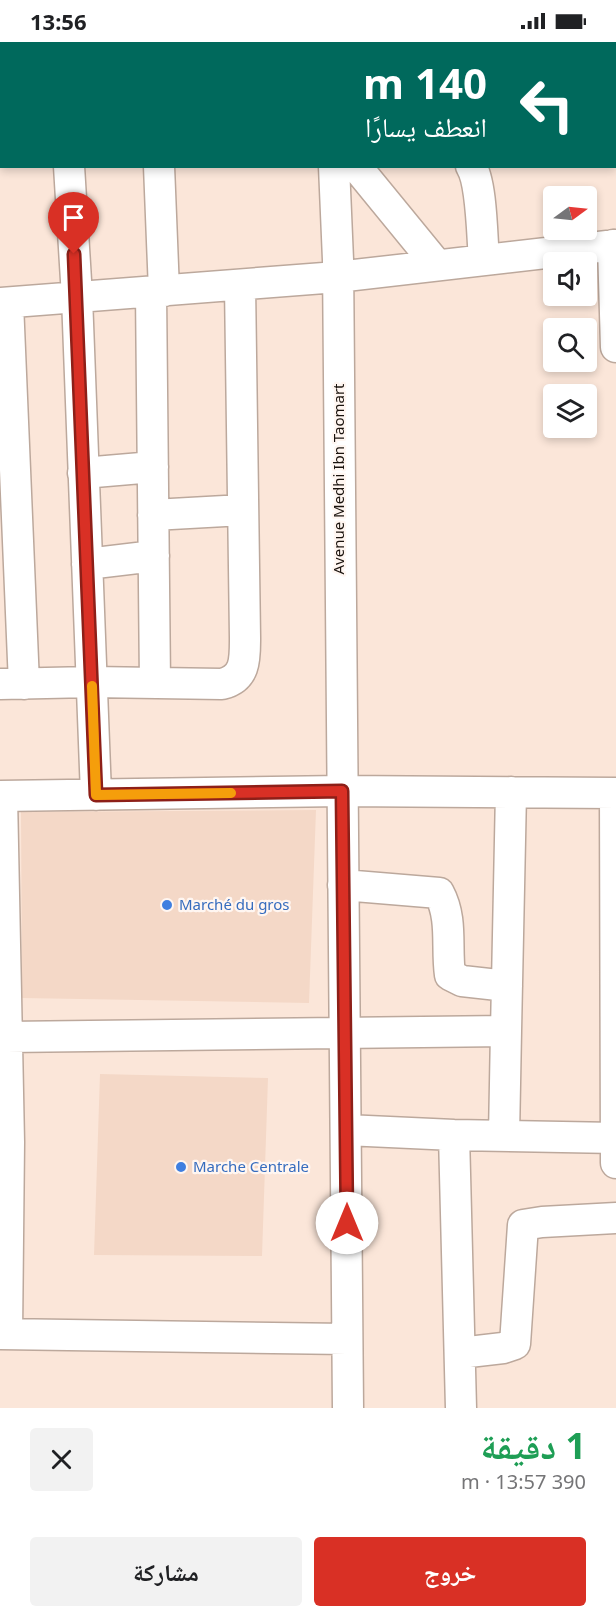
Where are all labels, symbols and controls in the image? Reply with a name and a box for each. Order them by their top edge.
text: 13:56 [30,6,87,36]
text: 140 m [363,54,487,111]
icon: left [508,66,586,144]
text: انعطف يسارًا [365,108,487,145]
north arrow [543,186,597,240]
map controls [543,186,597,438]
pin [48,192,99,254]
icon: arrive [57,201,90,234]
button: sound [543,252,597,306]
button: search [543,318,597,372]
street label: Avenue Medhi Ibn Taomart [328,383,348,575]
button: layers [543,384,597,438]
place label: Marché du gros [179,894,290,914]
marker: Marché du gros [160,898,174,912]
place label: Marche Centrale [193,1156,309,1176]
marker: Marche Centrale [174,1160,188,1174]
position arrow [315,1191,379,1255]
text: 1 دقيقة [480,1421,586,1470]
button: close [30,1428,93,1491]
text: 390 m · 13:57 [461,1468,586,1495]
button: مشاركة [30,1537,302,1606]
button: خروج [314,1537,586,1606]

